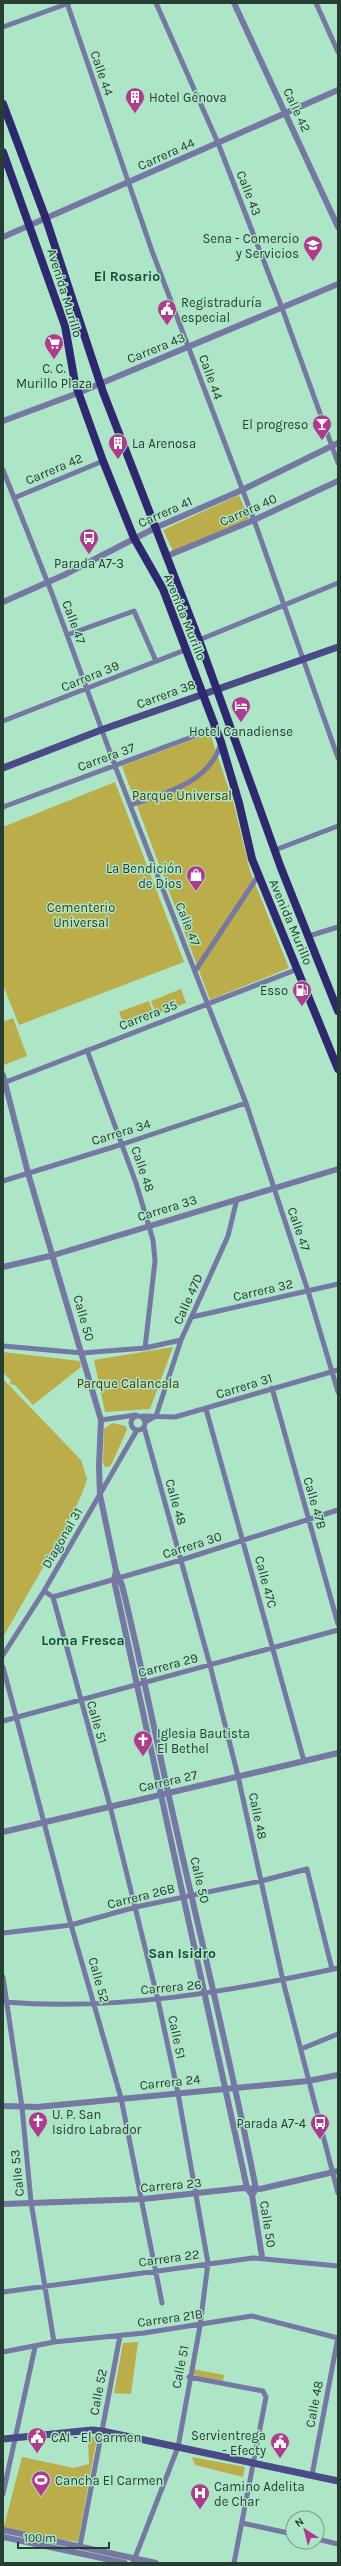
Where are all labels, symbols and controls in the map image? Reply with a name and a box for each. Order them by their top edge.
street label: Calle 44 [87,48,117,98]
building icon: Hotel Génova [124,86,146,114]
street label: Calle 42 [280,86,314,134]
place label: Hotel Génova [149,90,227,105]
street label: Carrera 44 [135,135,197,173]
street label: Calle 43 [234,168,264,218]
place label: Sena - Comercio y Servicios [202,231,299,261]
school or university icon: Sena - Comercio y Servicios [302,234,324,262]
street label: Avenida Murillo [44,247,86,339]
district label: El Rosario [94,268,160,285]
place label: Registraduría especial [181,295,262,325]
public building icon: Registraduría especial [156,298,178,326]
street label: Carrera 43 [125,330,187,366]
supermarket icon: C. C. Murillo Plaza [43,332,65,360]
street label: Calle 44 [196,352,226,402]
place label: C. C. Murillo Plaza [16,361,92,391]
bar icon: El progreso [311,413,333,441]
place label: El progreso [242,417,308,432]
building icon: La Arenosa [107,432,129,460]
place label: La Arenosa [132,436,196,451]
street label: Carrera 42 [23,450,85,488]
street label: Carrera 40 [217,491,279,529]
street label: Carrera 41 [136,493,194,531]
bus stop icon: Parada A7-3 [78,527,100,555]
place label: Parada A7-3 [54,556,124,571]
street label: Avenida Murillo [161,572,209,662]
street label: Calle 47 [59,598,89,646]
street label: Carrera 39 [59,658,121,694]
street label: Carrera 38 [134,676,198,712]
hotel icon: Hotel Canadiense [230,695,252,723]
place label: Hotel Canadiense [189,724,293,739]
street label: Carrera 37 [75,740,137,774]
park label: Parque Universal [132,788,232,804]
place label: La Bendición de Dios [106,861,182,891]
shop icon: La Bendición de Dios [185,864,207,892]
street label: Avenida Murillo [266,877,316,967]
park label: Cementerio Universal [47,900,115,930]
street label: Calle 47 [173,900,203,948]
fuel station icon: Esso [291,979,313,1007]
place label: Esso [260,983,288,998]
street label: Carrera 35 [117,997,179,1033]
street label: Carrera 34 [90,1116,152,1148]
street label: Calle 48 [128,1144,158,1194]
street label: Carrera 33 [135,1192,199,1224]
street label: Calle 47 [284,1205,314,1253]
street label: Calle 47D [170,1271,206,1327]
street label: Carrera 32 [231,1276,295,1304]
street label: Calle 50 [70,1293,98,1343]
street label: Carrera 31 [214,1370,274,1402]
park label: Parque Calancala [77,1376,179,1392]
street label: Calle 47B [300,1475,330,1531]
street label: Calle 48 [162,1477,190,1527]
street label: Diagonal 31 [39,1505,85,1571]
street label: Carrera 30 [160,1528,224,1562]
street label: Calle 47C [252,1554,280,1610]
district label: Loma Fresca [41,1632,125,1649]
street label: Carrera 29 [136,1650,200,1680]
street label: Calle 51 [84,1699,110,1745]
place label: Iglesia Bautista El Bethel [157,1726,250,1756]
church icon: Iglesia Bautista El Bethel [132,1729,154,1757]
street label: Carrera 27 [137,1767,199,1795]
street label: Calle 48 [246,1791,270,1841]
street label: Calle 50 [187,1855,213,1905]
street label: Carrera 26B [106,1880,176,1912]
district label: San Isidro [148,1945,216,1962]
street label: Calle 52 [85,1955,113,2005]
street label: Carrera 26 [140,1977,202,1997]
street label: Calle 51 [165,2014,189,2060]
street label: Carrera 24 [139,2071,201,2093]
place label: U. P. San Isidro Labrador [52,2107,142,2137]
church icon: U. P. San Isidro Labrador [27,2110,49,2138]
bus stop icon: Parada A7-4 [309,2112,331,2140]
place label: Parada A7-4 [236,2116,306,2131]
street label: Calle 53 [7,2149,27,2197]
street label: Carrera 23 [140,2175,202,2195]
street label: Calle 50 [257,2200,279,2249]
street label: Carrera 22 [138,2246,200,2270]
street label: Carrera 21B [136,2306,204,2330]
street label: Calle 51 [168,2344,192,2390]
street label: Calle 52 [86,2367,110,2417]
street label: Calle 48 [302,2379,326,2429]
public building icon: CAI - El Carmen [26,2426,48,2454]
place label: Servientrega - Efecty [191,2428,266,2458]
place label: CAI - El Carmen [51,2430,141,2445]
public building icon: Servientrega - Efecty [269,2431,291,2459]
sports icon: Cancha El Carmen [30,2469,52,2497]
place label: Cancha El Carmen [55,2473,163,2488]
place label: Camino Adelita de Char [214,2479,305,2509]
hospital icon: Camino Adelita de Char [189,2482,211,2510]
north arrow [285,2510,325,2550]
text: N [292,2515,306,2530]
scale bar [18,2524,109,2550]
text: 100 m [24,2531,56,2545]

